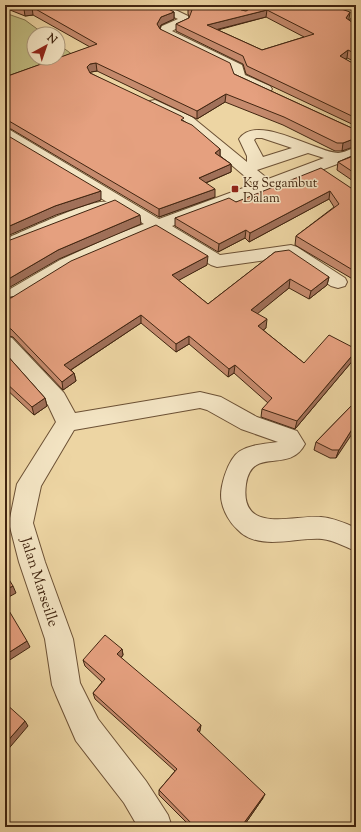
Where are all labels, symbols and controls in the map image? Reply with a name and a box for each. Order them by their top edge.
north arrow [26,26,66,66]
text: N [43,30,60,48]
place label: Kg Segambut Dalam [243,175,318,208]
marker: Kg Segambut Dalam [230,184,240,194]
street label: Jalan Marseille [14,534,63,630]

